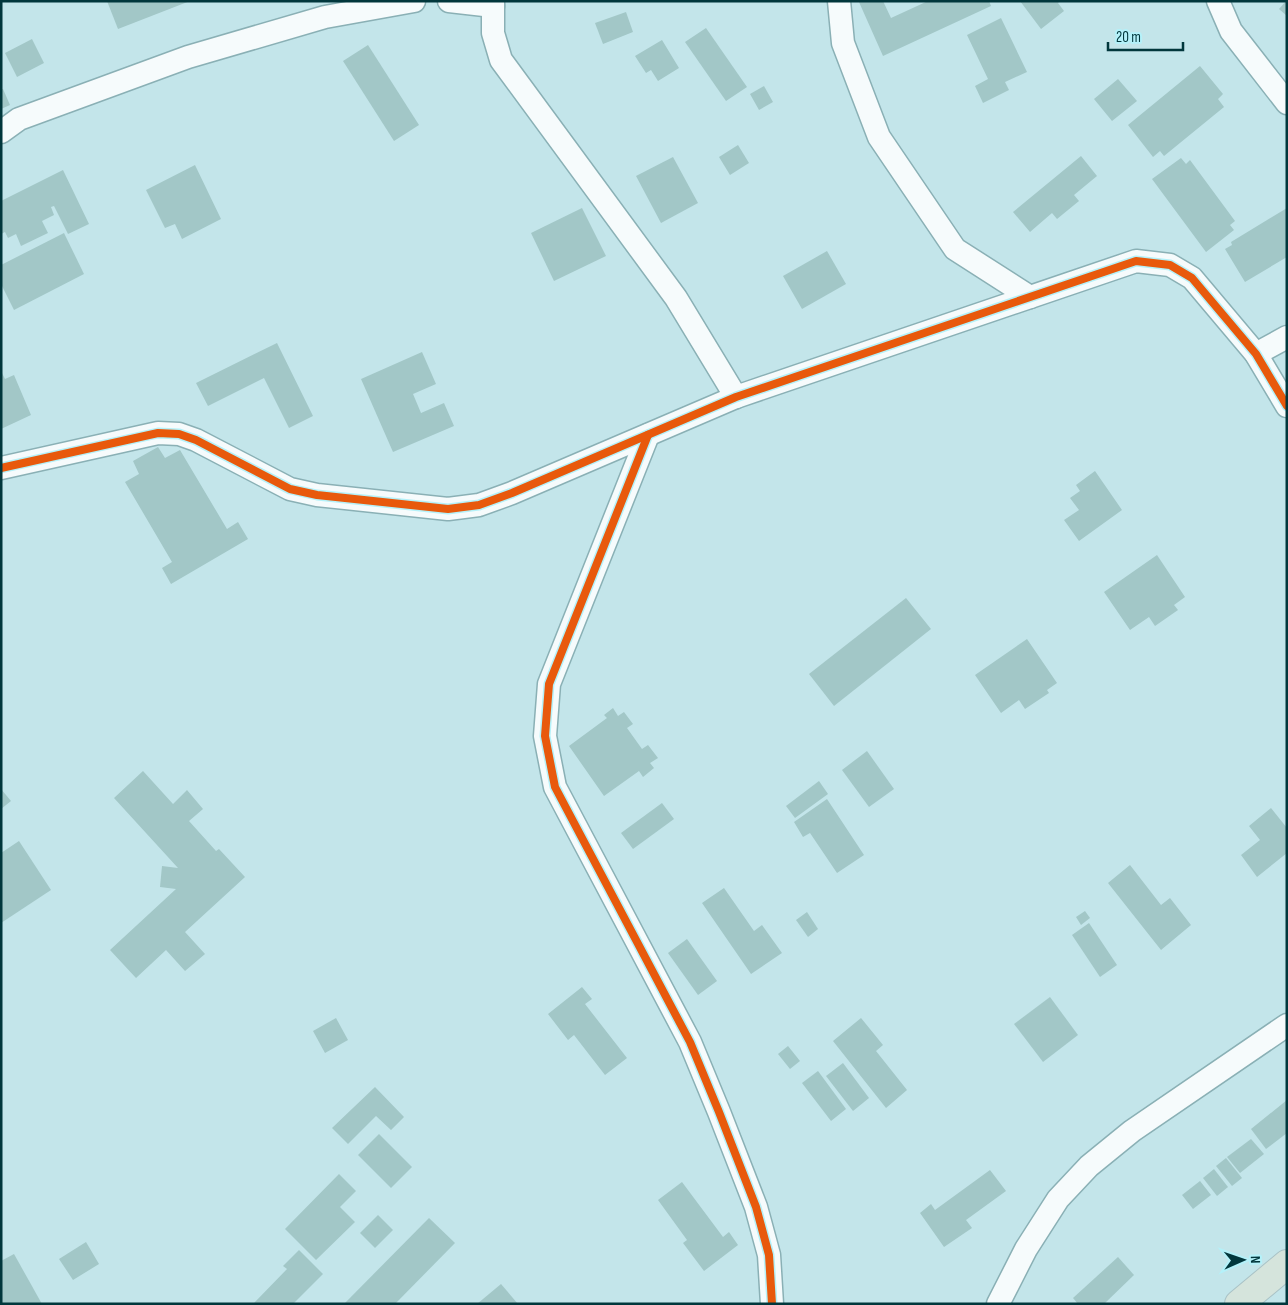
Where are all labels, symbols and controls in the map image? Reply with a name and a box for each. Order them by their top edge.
scale bar [1108,20,1183,52]
text: 20 m [1116,28,1141,47]
north arrow [1218,1235,1268,1285]
text: N [1247,1256,1264,1264]

